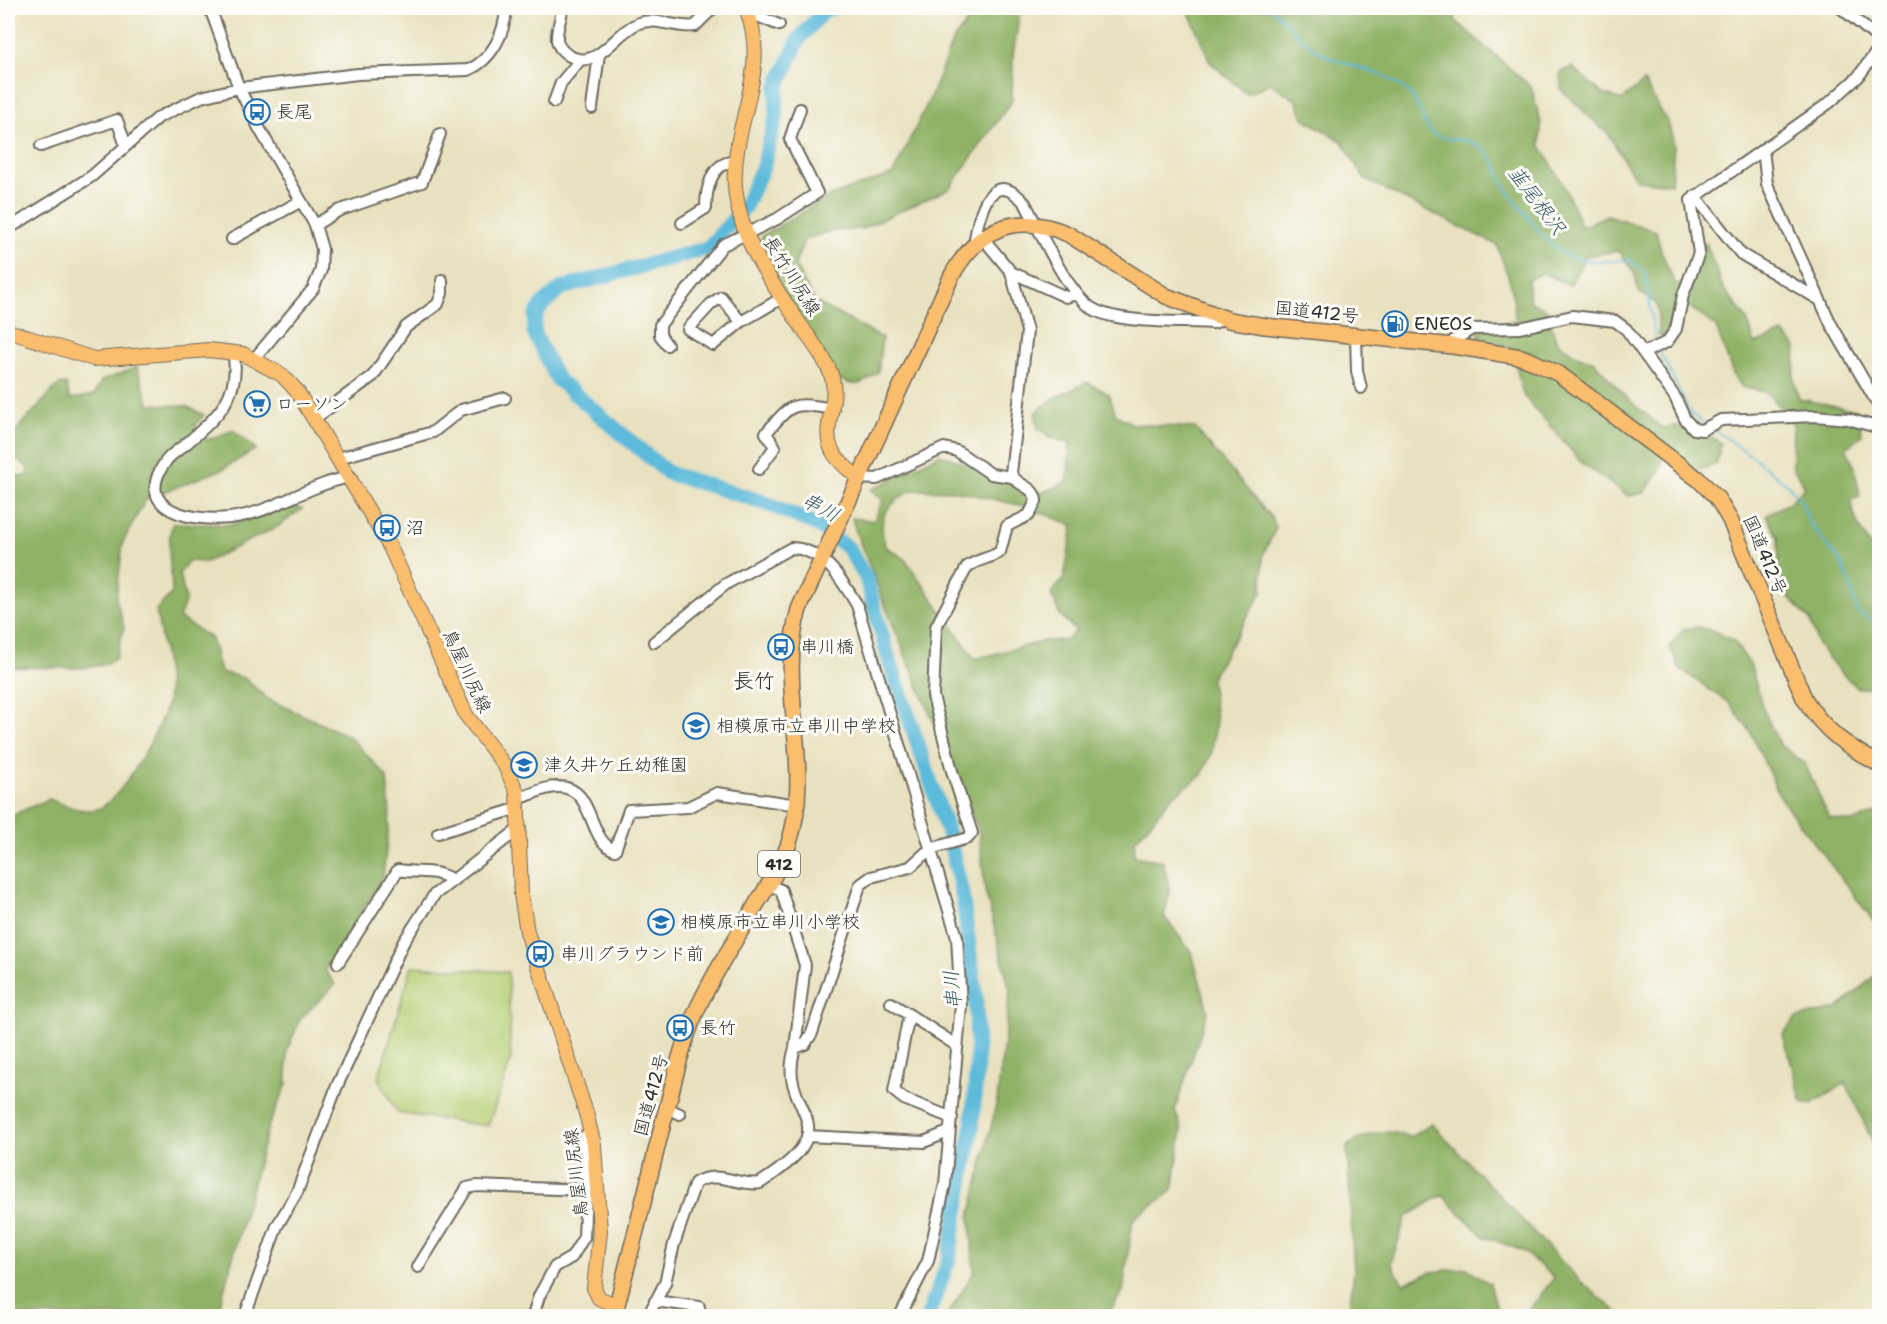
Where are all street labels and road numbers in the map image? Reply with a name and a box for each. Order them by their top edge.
street label: 長竹川尻線 [758,231,826,321]
street label: 国道412号 [1274,296,1360,328]
street label: 国道412号 [1737,511,1793,599]
street label: 鳥屋川尻線 [437,625,497,717]
road number: 412 [758,851,800,877]
street label: 国道412号 [628,1051,674,1139]
street label: 鳥屋川尻線 [559,1127,593,1219]

